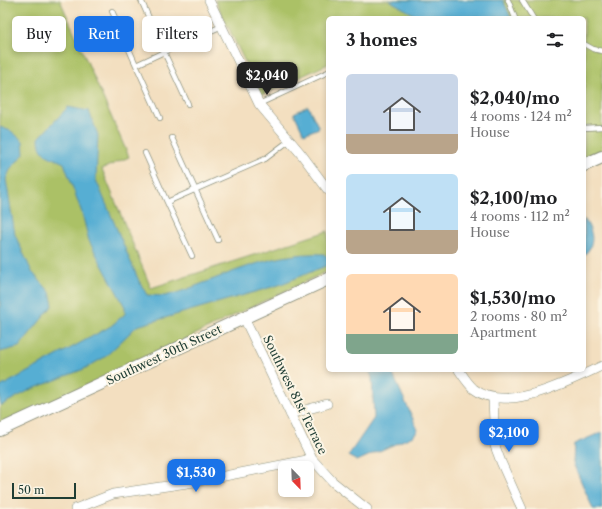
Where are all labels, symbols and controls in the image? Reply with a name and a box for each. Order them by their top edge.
chip: Buy [12,16,66,52]
chip: Rent [74,16,134,52]
chip: Filters [142,16,212,52]
icon: filters [544,29,566,51]
text: 3 homes [346,30,417,50]
pin: $2,040 [234,62,300,96]
text: $2,040 [246,67,288,83]
text: $2,040/mo [470,88,560,108]
icon: home [378,90,426,138]
text: 4 rooms · 124 m² [470,108,572,124]
text: House [470,124,510,140]
text: $2,100/mo [470,188,557,208]
icon: home [378,190,426,238]
text: 4 rooms · 112 m² [470,208,570,224]
text: House [470,224,510,240]
text: $1,530/mo [470,288,555,308]
icon: home [378,290,426,338]
text: 2 rooms · 80 m² [470,308,567,324]
street label: Southwest 30th Street [104,321,225,388]
text: Apartment [470,324,537,340]
street label: Southwest 81st Terrace [260,333,331,457]
pin: $2,100 [476,419,542,453]
text: $2,100 [489,424,529,440]
pin: $1,530 [163,459,229,493]
north arrow [278,461,314,497]
map controls [278,461,314,497]
text: $1,530 [176,464,216,480]
scale bar [12,481,76,500]
text: 50 m [18,483,44,497]

